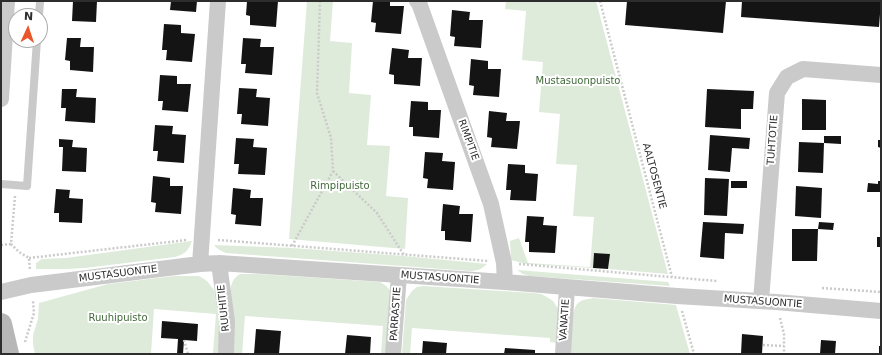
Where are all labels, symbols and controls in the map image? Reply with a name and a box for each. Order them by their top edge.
north arrow [8,8,48,48]
text: N [24,10,34,23]
park label: Mustasuonpuisto [536,75,620,87]
street label: TUHTOTIE [765,114,781,166]
street label: RIMPITIE [455,118,481,162]
street label: AALTOSENTIE [639,142,669,210]
park label: Rimpipuisto [310,180,370,192]
street label: MUSTASUONTIE [78,263,158,285]
street label: MUSTASUONTIE [400,269,480,287]
street label: RUUHITIE [216,284,232,332]
street label: PARRASTIE [388,287,404,341]
street label: MUSTASUONTIE [723,293,803,311]
street label: VANATIE [558,299,572,341]
park label: Ruuhipuisto [88,312,148,324]

